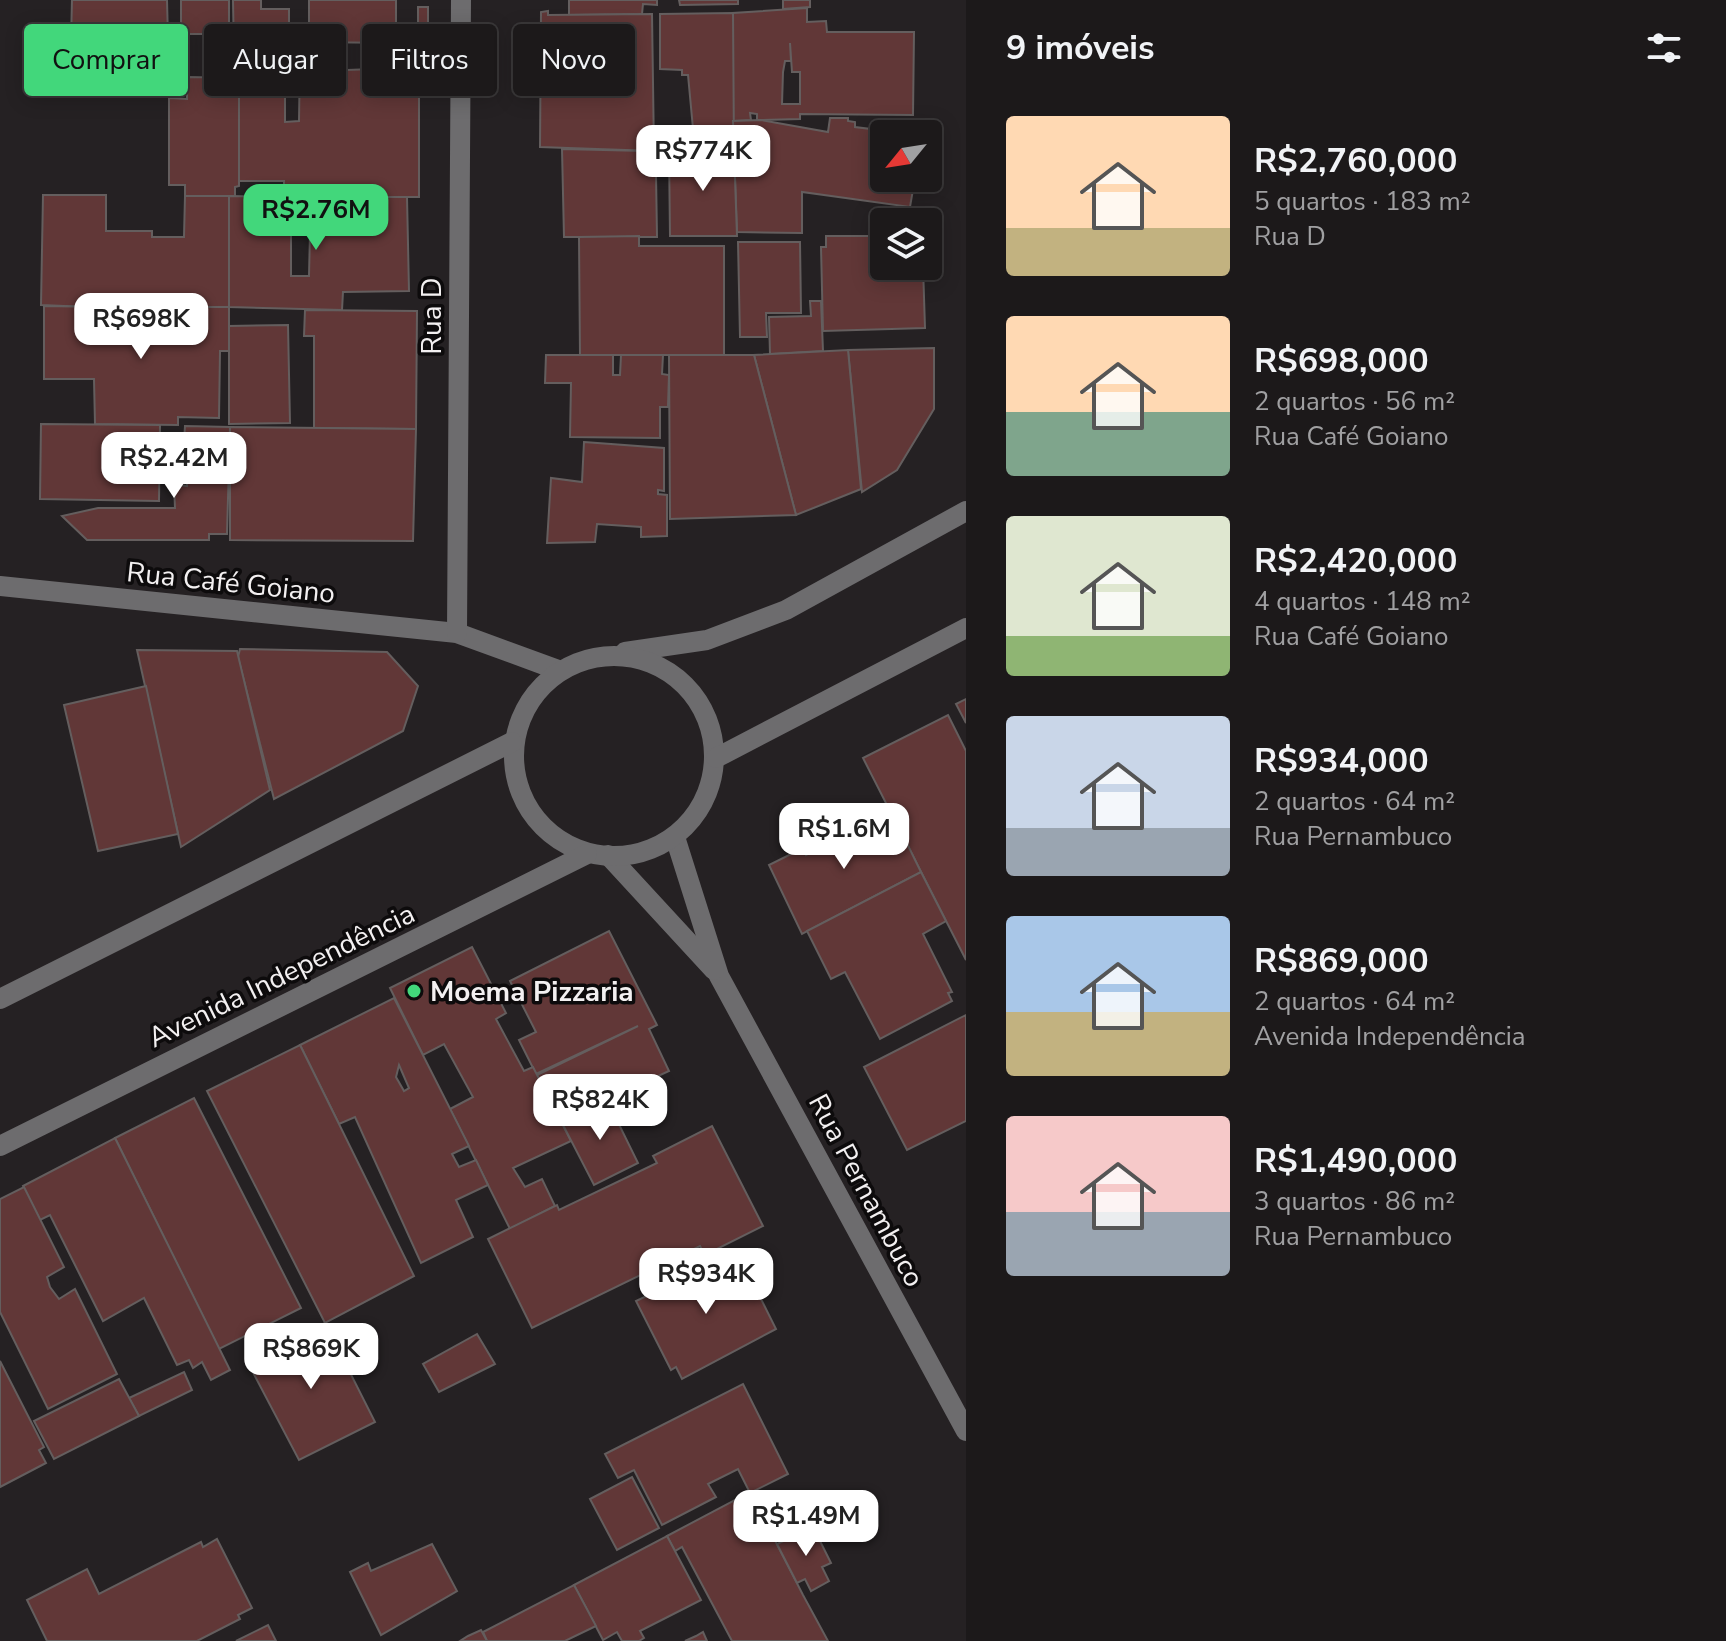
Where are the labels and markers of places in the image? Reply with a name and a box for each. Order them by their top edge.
pin: R$774K [638,125,768,193]
pin: R$2.76M [242,184,390,252]
pin: R$698K [76,293,206,361]
pin: R$2.42M [100,432,248,500]
pin: R$1.6M [779,803,909,871]
place label: Moema Pizzaria [430,973,634,1011]
marker: Moema Pizzaria [405,982,423,1000]
pin: R$824K [535,1074,665,1142]
pin: R$934K [641,1248,771,1316]
pin: R$869K [246,1323,376,1391]
pin: R$1.49M [732,1490,880,1558]

